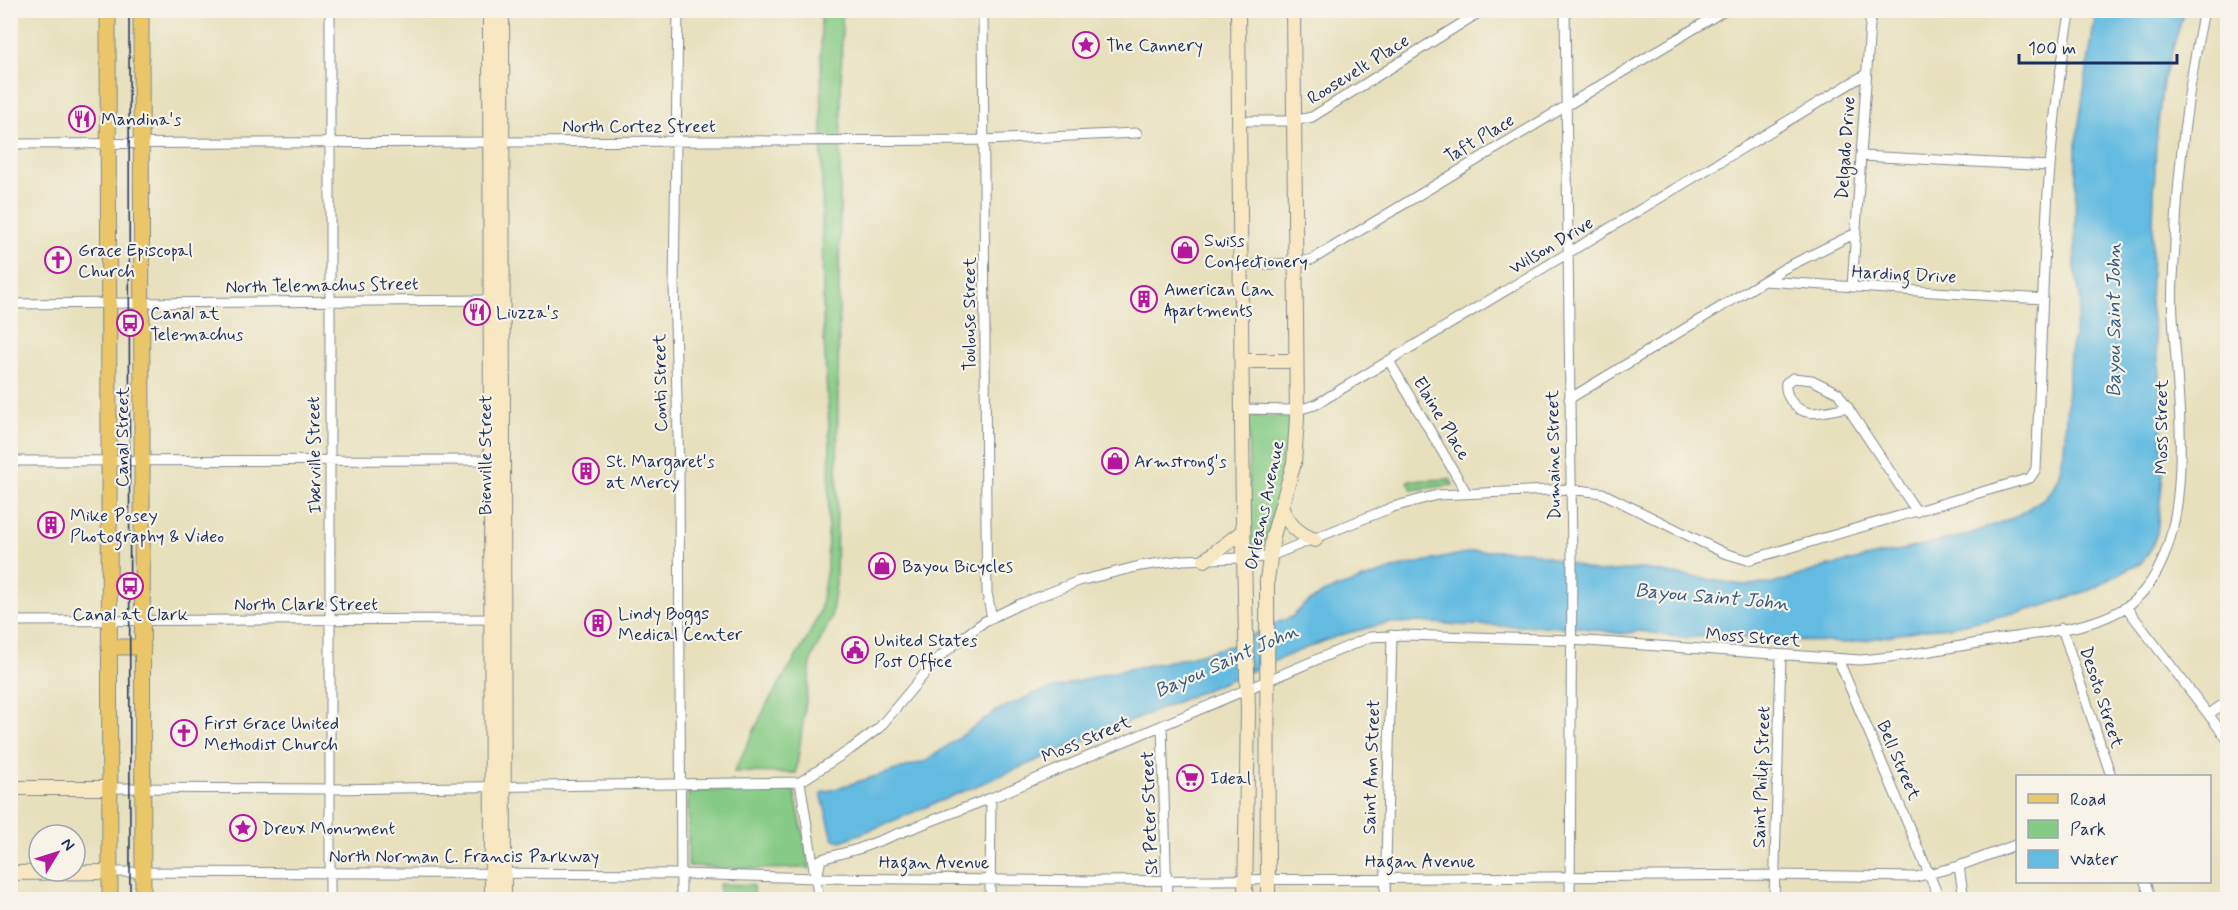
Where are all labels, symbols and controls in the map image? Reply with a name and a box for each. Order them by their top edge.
scale bar [2019,27,2176,65]
street label: Roosevelt Place [1303,29,1414,111]
place icon: The Cannery [1071,30,1101,60]
place label: The Cannery [1106,34,1203,58]
text: 100 m [2028,37,2076,61]
street label: Delgado Drive [1830,96,1863,201]
restaurant icon: Mandina's [67,104,97,134]
place label: Mandina's [101,108,182,132]
street label: Taft Place [1440,108,1519,169]
street label: North Cortez Street [562,115,716,139]
street label: Wilson Drive [1505,211,1598,280]
place label: Swiss Confectionery [1204,229,1308,274]
shop icon: Swiss Confectionery [1170,235,1200,265]
place label: Grace Episcopal Church [78,239,193,284]
water label: Bayou Saint John [2101,242,2128,397]
church icon: Grace Episcopal Church [43,245,73,275]
street label: Toulouse Street [958,257,982,371]
street label: Harding Drive [1851,260,1957,292]
street label: North Telemachus Street [225,272,419,300]
place label: American Can Apartments [1164,278,1274,324]
building icon: American Can Apartments [1129,284,1159,314]
restaurant icon: Liuzza's [462,297,492,327]
place label: Liuzza's [496,301,559,325]
place label: Canal at Telemachus [150,302,243,347]
bus stop icon: Canal at Telemachus [115,308,145,338]
street label: Conti Street [648,333,674,432]
street label: Elaine Place [1407,372,1476,465]
street label: Moss Street [2150,379,2174,475]
street label: Canal Street [111,386,135,487]
street label: Dumaine Street [1541,389,1567,520]
street label: Bienville Street [474,395,498,515]
street label: Iberville Street [302,396,328,514]
street label: Orleans Avenue [1240,438,1290,572]
shop icon: Armstrong's [1100,446,1130,476]
place label: St. Margaret's at Mercy [606,450,715,495]
place label: Armstrong's [1134,450,1227,476]
building icon: St. Margaret's at Mercy [571,456,601,486]
place label: Mike Posey Photography & Video [70,504,224,551]
building icon: Mike Posey Photography & Video [36,510,66,540]
shop icon: Bayou Bicycles [867,551,897,581]
place label: Bayou Bicycles [902,555,1013,579]
bus stop icon: Canal at Clark [115,571,145,601]
water label: Bayou Saint John [1634,577,1790,618]
street label: North Clark Street [234,593,378,617]
place label: Lindy Boggs Medical Center [618,602,743,647]
place label: Canal at Clark [72,603,188,627]
building icon: Lindy Boggs Medical Center [583,608,613,638]
water label: Bayou Saint John [1151,618,1303,705]
street label: Moss Street [1705,623,1802,653]
place label: United States Post Office [874,629,978,674]
public building icon: United States Post Office [840,635,870,665]
street label: Desoto Street [2073,643,2129,752]
street label: Saint Ann Street [1358,699,1386,835]
street label: Saint Philip Street [1748,705,1776,848]
street label: Moss Street [1038,710,1135,770]
place label: First Grace United Methodist Church [204,712,339,757]
street label: Bell Street [1870,717,1926,804]
church icon: First Grace United Methodist Church [169,718,199,748]
street label: St Peter Street [1136,750,1164,875]
supermarket icon: Ideal [1175,763,1205,793]
place label: Ideal [1210,767,1251,791]
legend [2016,775,2211,883]
text: Road [2070,788,2106,812]
place icon: Dreux Monument [228,813,258,843]
place label: Dreux Monument [262,817,395,841]
text: Park [2070,818,2106,842]
north arrow [27,823,87,883]
text: N [56,834,79,855]
street label: North Norman C. Francis Parkway [329,845,599,869]
text: Water [2070,848,2119,872]
street label: Hagan Avenue [1365,850,1475,876]
street label: Hagan Avenue [879,851,989,877]

